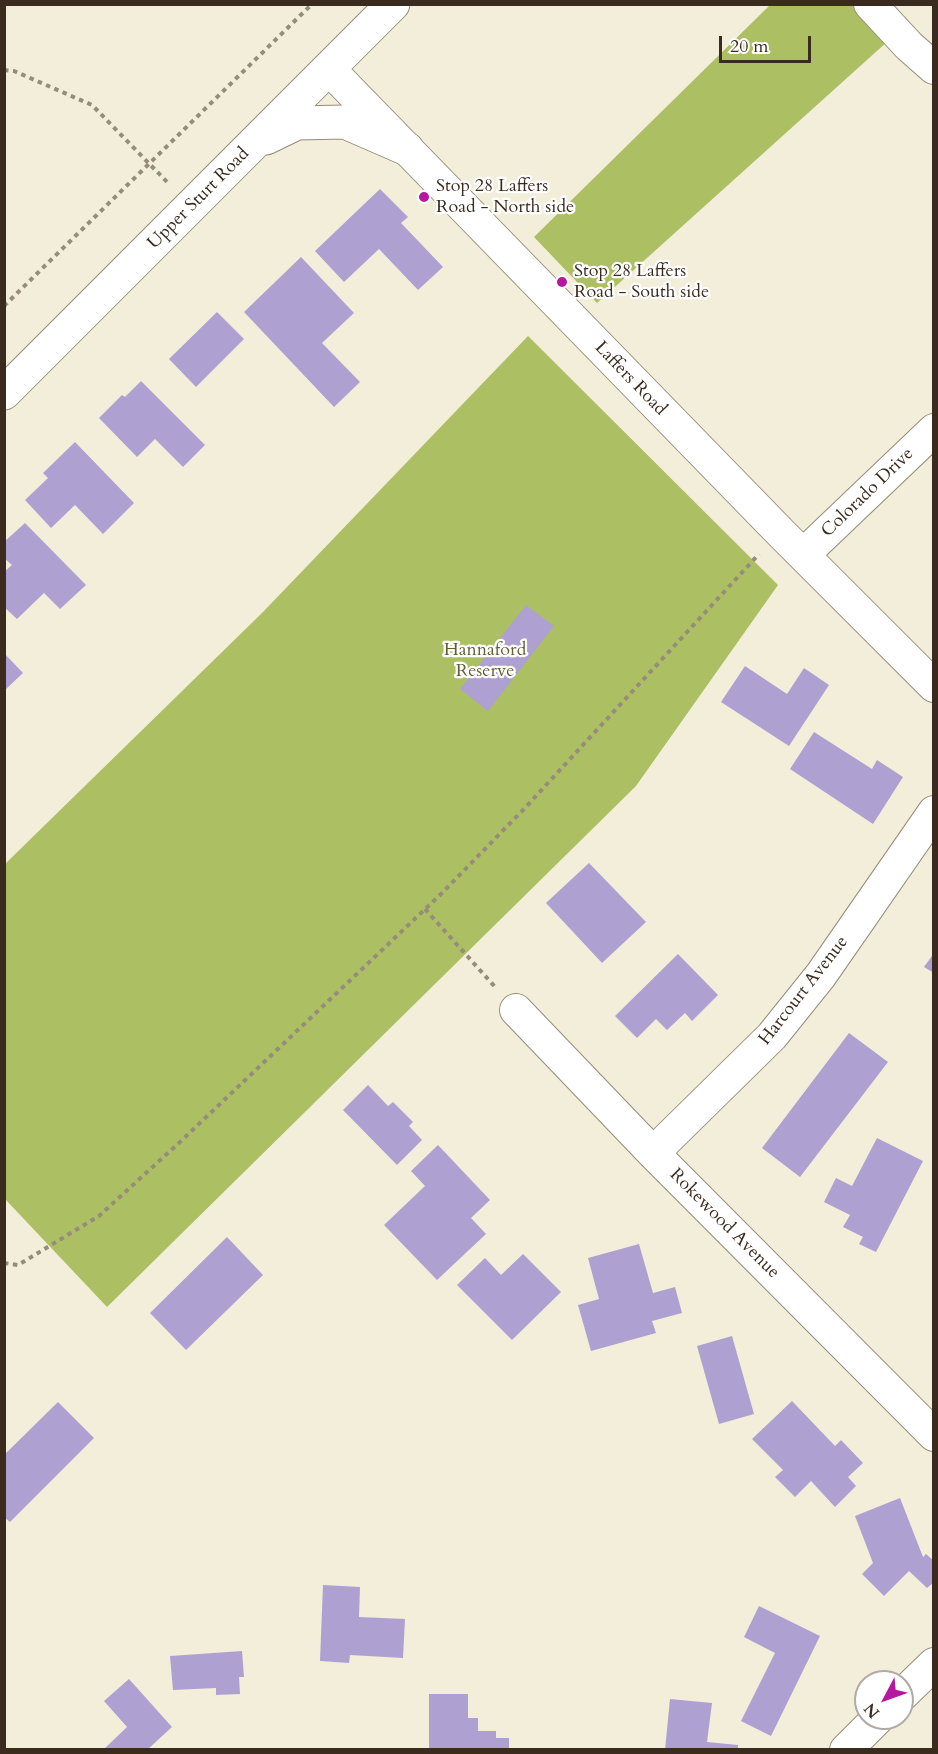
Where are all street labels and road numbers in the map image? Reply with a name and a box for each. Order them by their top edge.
street label: Upper Sturt Road [144,144,254,254]
street label: Laffers Road [589,337,671,421]
street label: Colorado Drive [817,444,919,542]
street label: Harcourt Avenue [755,932,853,1050]
street label: Rokewood Avenue [665,1165,783,1283]

